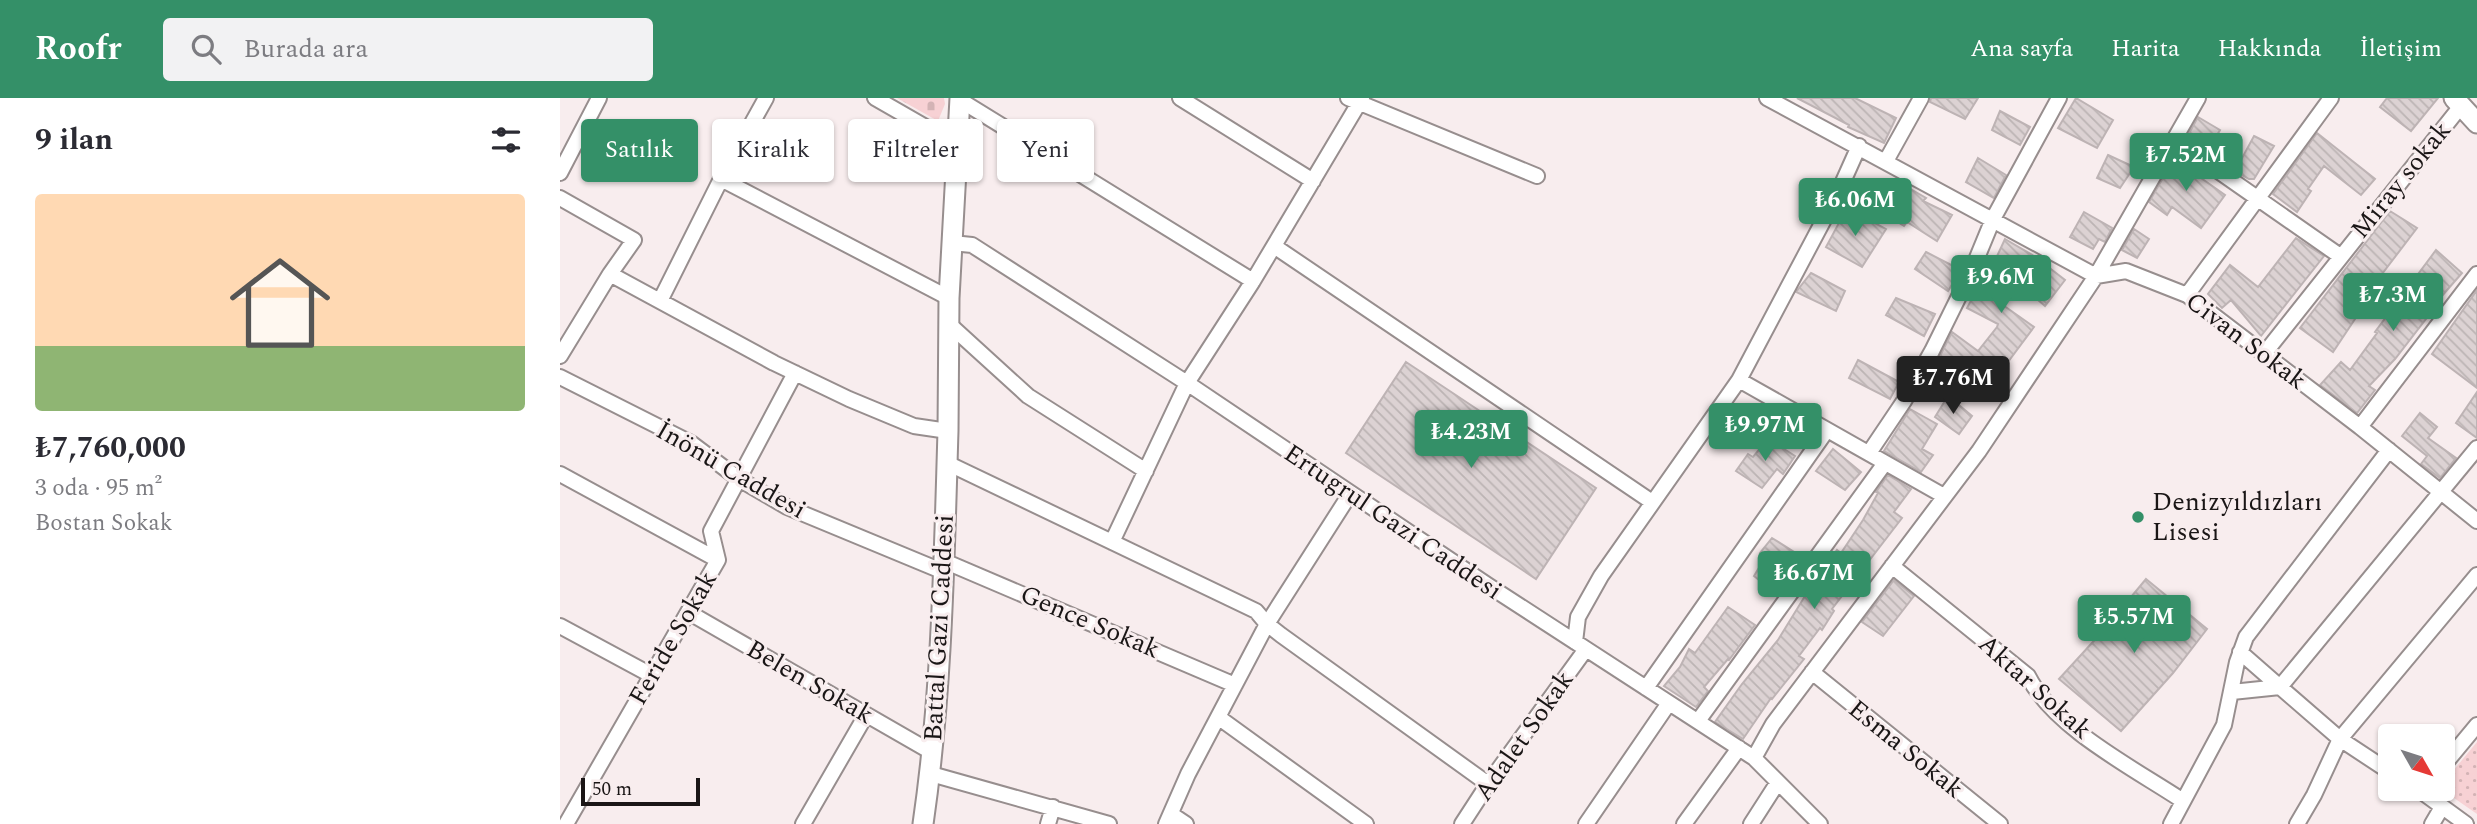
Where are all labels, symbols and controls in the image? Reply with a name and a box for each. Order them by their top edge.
search box [163,18,653,81]
text: Roofr [35,24,121,74]
text: Burada ara [243,29,368,69]
icon: search [187,30,225,68]
text: Ana sayfa [1970,31,2073,67]
text: Harita [2111,31,2180,67]
text: Hakkında [2218,31,2321,67]
text: İletişim [2359,31,2442,67]
street label: Miray sokak [2341,112,2461,248]
text: 9 ilan [35,117,113,163]
chip: Satılık [581,119,698,182]
chip: Kiralık [712,119,834,182]
chip: Filtreler [848,119,983,182]
chip: Yeni [997,119,1094,182]
icon: filters [487,121,525,159]
pin: ₺7.52M [2129,134,2243,193]
text: ₺7.52M [2146,138,2226,173]
pin: ₺6.06M [1798,178,1912,238]
text: ₺6.06M [1815,183,1895,218]
icon: home [217,240,343,366]
pin: ₺9.6M [1952,256,2050,315]
text: ₺9.6M [1967,260,2035,295]
pin: ₺7.3M [2344,274,2442,333]
text: ₺7.3M [2359,278,2427,313]
street label: Civan Sokak [2177,282,2315,400]
pin: ₺7.76M [1896,356,2010,416]
text: ₺7.76M [1913,361,1993,396]
pin: ₺9.97M [1708,404,1822,463]
text: ₺9.97M [1725,408,1805,443]
pin: ₺4.23M [1414,410,1528,470]
street label: İnönü Caddesi [648,411,814,529]
text: ₺4.23M [1431,415,1511,450]
text: ₺7,760,000 [35,425,186,471]
street label: Ertugrul Gazi Caddesi [1276,434,1510,610]
text: 3 oda · 95 m² [35,471,162,506]
place label: Denizyıldızları Lisesi [2152,482,2322,552]
text: Bostan Sokak [35,506,173,541]
marker: Denizyıldızları Lisesi [2130,509,2146,525]
street label: Battal Gazi Caddesi [913,514,965,742]
pin: ₺6.67M [1757,552,1871,611]
text: ₺6.67M [1774,556,1854,591]
street label: Feride Sokak [618,563,728,713]
street label: Gence Sokak [1014,575,1166,669]
pin: ₺5.57M [2077,596,2191,655]
text: ₺5.57M [2094,600,2174,635]
street label: Aktar Sokak [1969,625,2101,749]
street label: Belen Sokak [739,629,881,735]
street label: Adalet Sokak [1464,662,1584,810]
street label: Esma Sokak [1839,690,1973,808]
north arrow [2378,724,2455,802]
map controls [2378,724,2455,801]
scale bar [581,775,700,807]
text: 50 m [592,775,632,804]

